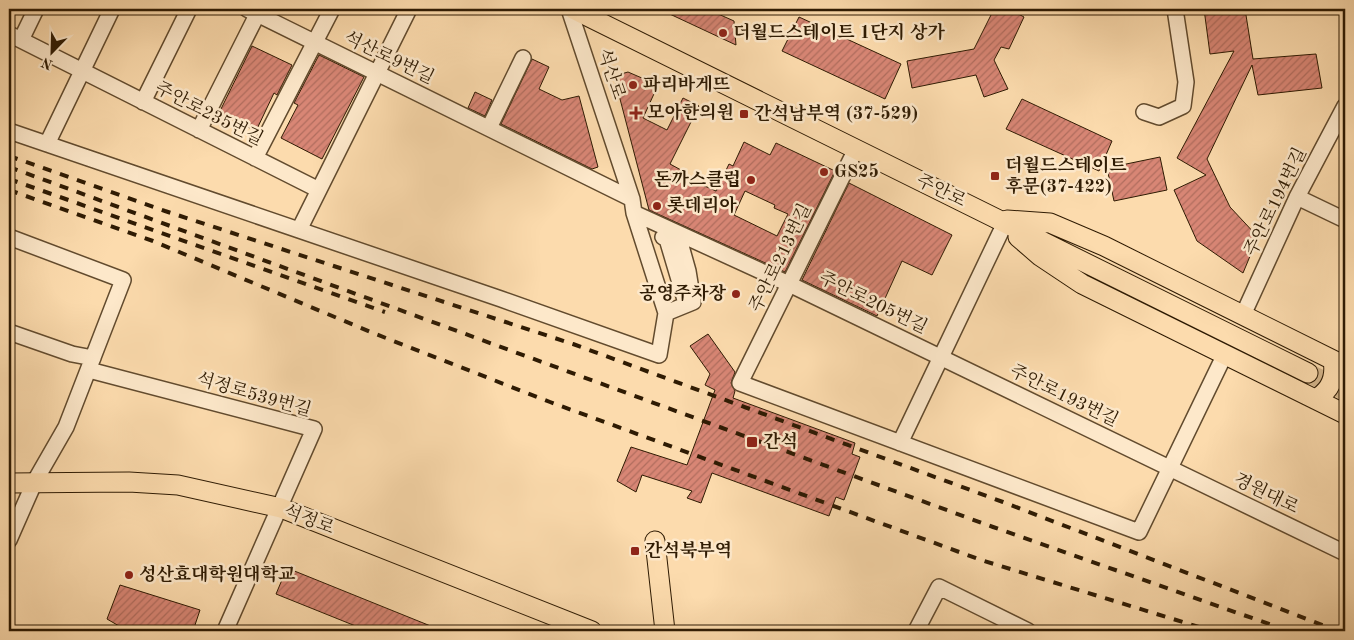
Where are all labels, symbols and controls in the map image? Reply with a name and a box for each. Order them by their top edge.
place label: 더월드스테이트 1단지 상가 [733,22,945,42]
marker: 더월드스테이트 1단지 상가 [717,27,729,39]
north arrow [28,28,78,78]
street label: 석산로9번길 [341,28,437,87]
street label: 석산로 [594,46,629,102]
text: N [39,54,55,72]
place label: 파리바게뜨 [643,74,731,94]
street label: 주안로235번길 [152,78,266,149]
marker: 파리바게뜨 [627,79,639,91]
place label: 모아한의원 [647,102,734,122]
place label: 간석남부역 (37-529) [754,103,918,123]
marker: 모아한의원 [629,106,643,120]
marker: 간석남부역 (37-529) [738,108,750,120]
street label: 주안로194번길 [1241,144,1310,259]
place label: 더월드스테이트 후문(37-422) [1005,155,1127,196]
place label: GS25 [834,163,879,181]
marker: GS25 [818,166,830,178]
place label: 돈까스클럽 [654,169,741,189]
marker: 더월드스테이트 후문(37-422) [989,170,1001,182]
street label: 주안로 [914,171,969,211]
marker: 돈까스클럽 [745,174,757,186]
place label: 롯데리아 [667,195,737,215]
marker: 롯데리아 [651,200,663,212]
street label: 주안로213번길 [746,200,815,315]
street label: 주안로205번길 [816,268,931,337]
place label: 공영주차장 [639,283,727,303]
marker: 공영주차장 [730,288,742,300]
street label: 주안로193번길 [1007,361,1122,430]
street label: 석정로539번길 [195,369,314,420]
place label: 간석 [763,431,798,451]
marker: 간석 [745,435,759,449]
street label: 경원대로 [1231,470,1302,517]
street label: 석정로 [281,501,337,538]
place label: 간석북부역 [645,540,732,560]
marker: 간석북부역 [629,545,641,557]
place label: 성산효대학원대학교 [139,564,296,584]
marker: 성산효대학원대학교 [123,569,135,581]

